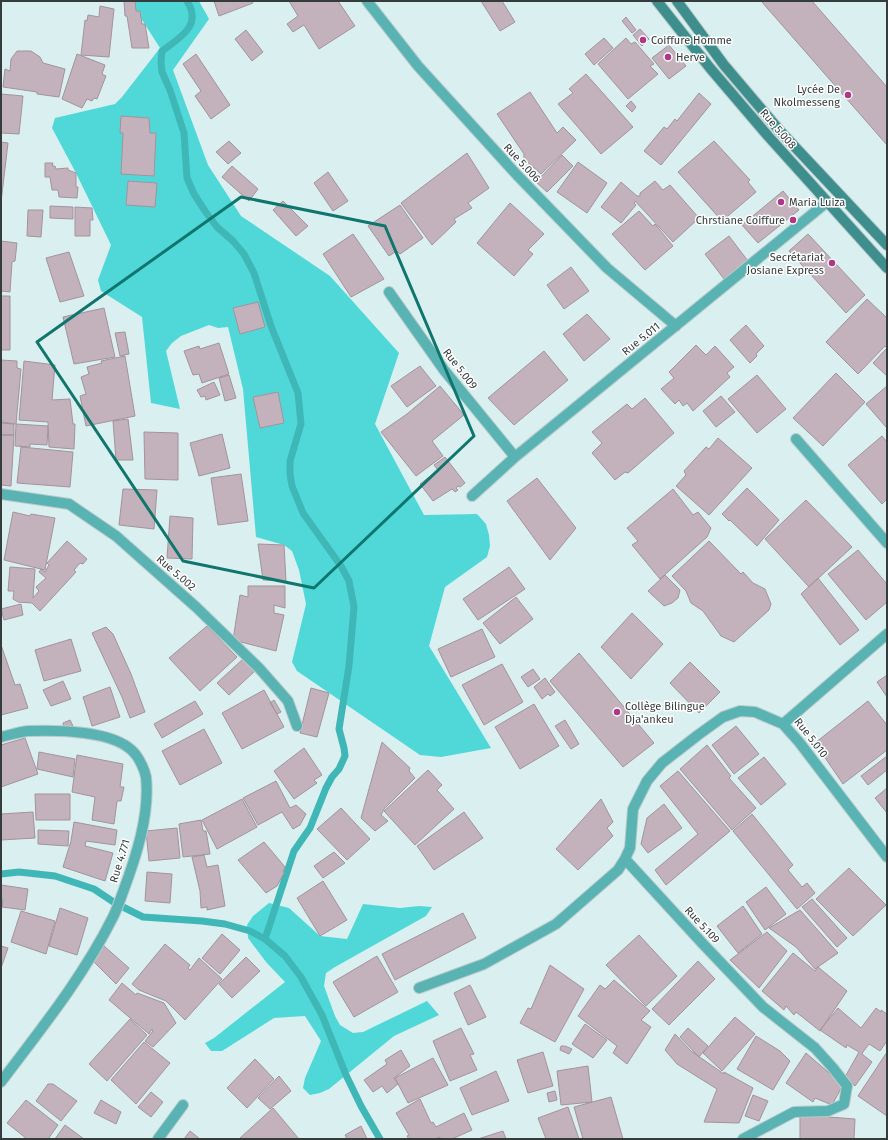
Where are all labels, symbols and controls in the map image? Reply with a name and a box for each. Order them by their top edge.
place label: Coiffure Homme [651,34,732,47]
marker: Coiffure Homme [638,35,648,45]
place label: Herve [676,51,705,64]
marker: Herve [663,52,673,62]
place label: Lycée De Nkolmesseng [774,83,840,109]
marker: Lycée De Nkolmesseng [843,90,853,100]
street label: Rue 5.008 [757,106,799,152]
street label: Rue 5.006 [501,141,543,185]
place label: Maria Luiza [789,196,845,209]
marker: Maria Luiza [776,197,786,207]
place label: Chrstiane Coiffure [696,214,785,227]
marker: Chrstiane Coiffure [788,215,798,225]
place label: Secrétariat Josiane Express [747,251,824,277]
marker: Secrétariat Josiane Express [827,258,837,268]
street label: Rue 5.011 [619,320,663,358]
street label: Rue 5.009 [440,346,480,392]
street label: Rue 5.002 [154,552,198,594]
place label: Collège Bilingue Dja'ankeu [625,700,705,726]
marker: Collège Bilingue Dja'ankeu [612,707,622,717]
street label: Rue 5.010 [791,716,831,760]
street label: Rue 4.771 [107,838,133,884]
street label: Rue 5.109 [682,904,722,946]

